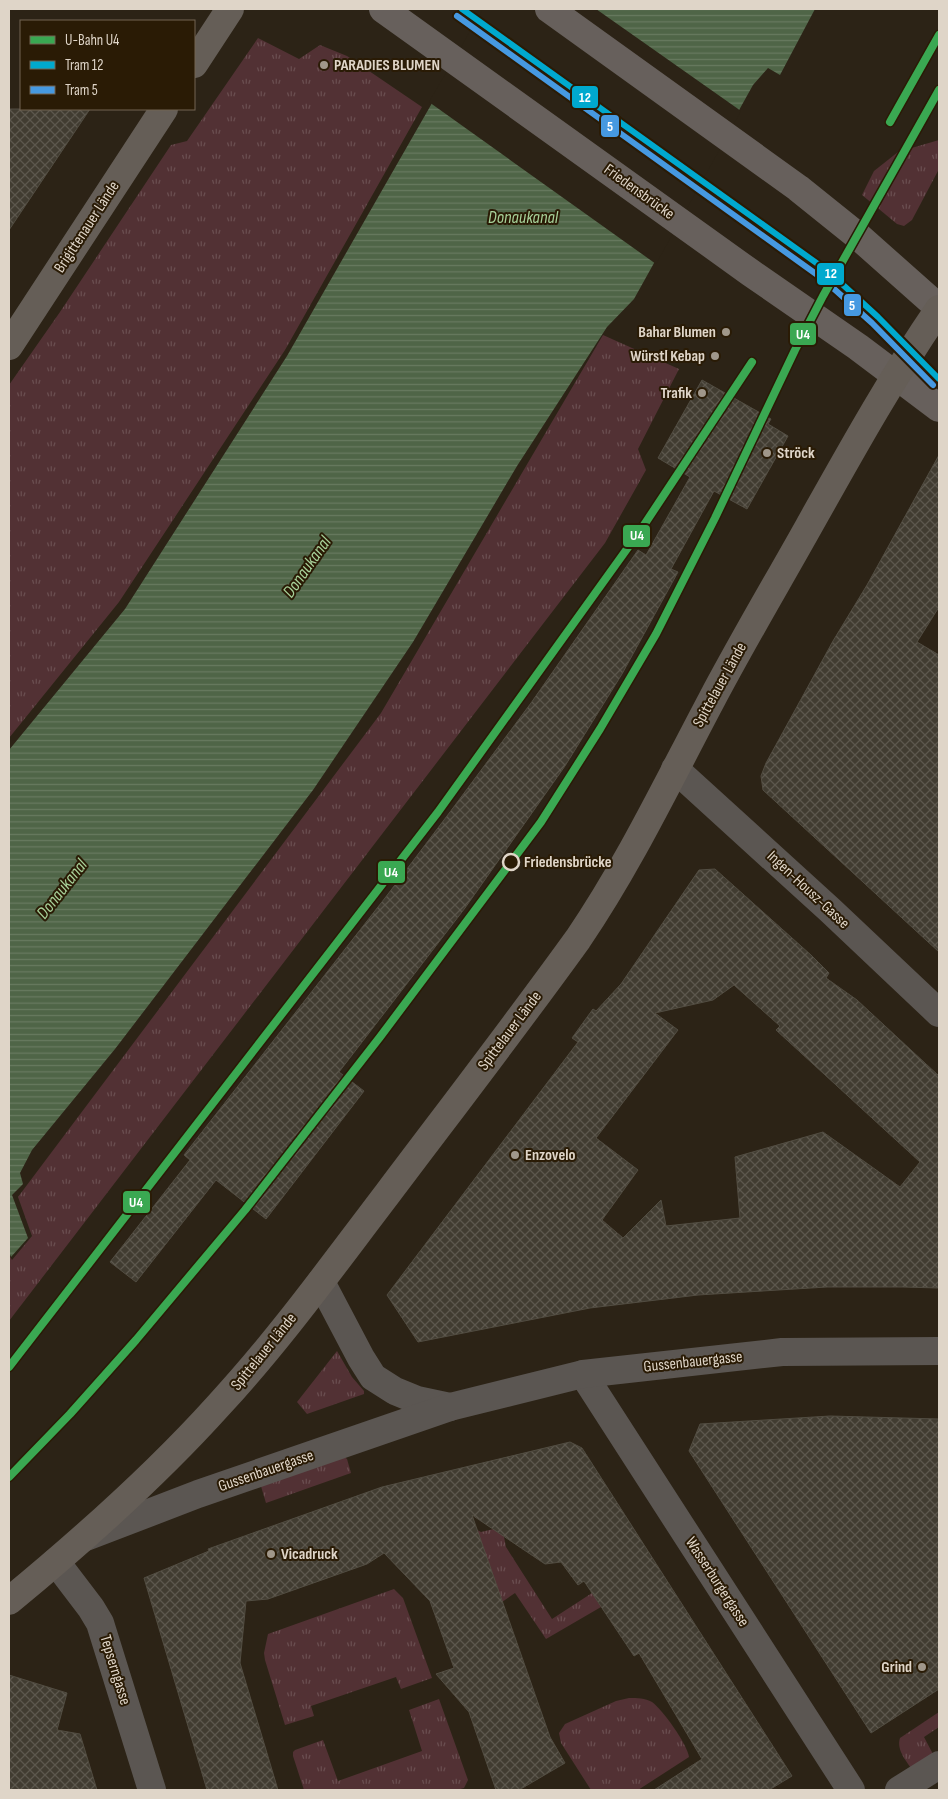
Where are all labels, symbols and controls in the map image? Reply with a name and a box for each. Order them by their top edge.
legend [20,20,195,110]
text: U-Bahn U4 [65,31,119,50]
text: Tram 12 [65,56,103,75]
place label: PARADIES BLUMEN [334,56,440,75]
marker: PARADIES BLUMEN [318,59,330,71]
text: Tram 5 [65,81,98,100]
line badge: 12 [571,85,599,109]
text: 12 [579,89,591,106]
line badge: 5 [600,114,620,138]
text: 5 [607,118,613,135]
street label: Friedensbrücke [600,160,678,224]
street label: Brigittenauer Lände [50,178,124,276]
water label: Donaukanal [488,207,559,228]
line badge: 12 [816,262,845,286]
text: 12 [825,265,837,282]
line badge: 5 [843,293,862,317]
text: 5 [849,297,855,314]
line badge: U4 [789,322,817,346]
place label: Bahar Blumen [638,323,716,342]
marker: Bahar Blumen [720,326,732,338]
text: U4 [796,326,810,343]
place label: Würstl Kebap [630,347,705,366]
marker: Würstl Kebap [709,350,721,362]
place label: Trafik [660,384,692,403]
marker: Trafik [696,387,708,399]
place label: Ströck [777,444,815,463]
marker: Ströck [761,447,773,459]
line badge: U4 [622,524,651,548]
text: U4 [630,527,644,544]
water label: Donaukanal [278,532,336,602]
street label: Spittelauer Lände [689,639,751,731]
street label: Ingen-Housz-Gasse [763,847,853,933]
marker: Friedensbrücke [502,853,520,871]
place label: Friedensbrücke [524,853,612,872]
water label: Donaukanal [32,854,92,923]
line badge: U4 [377,860,406,884]
text: U4 [384,864,398,881]
street label: Spittelauer Lände [474,988,546,1074]
place label: Enzovelo [525,1146,575,1165]
marker: Enzovelo [509,1149,521,1161]
line badge: U4 [122,1190,151,1214]
text: U4 [129,1194,143,1211]
street label: Spittelauer Lände [227,1310,301,1394]
street label: Gussenbauergasse [643,1347,743,1377]
street label: Gussenbauergasse [216,1446,316,1496]
street label: Wasserburgergasse [681,1534,753,1630]
place label: Vicadruck [281,1545,338,1564]
marker: Vicadruck [265,1548,277,1560]
street label: Tepserngasse [95,1633,135,1707]
place label: Grind [881,1658,912,1677]
marker: Grind [916,1661,928,1673]

